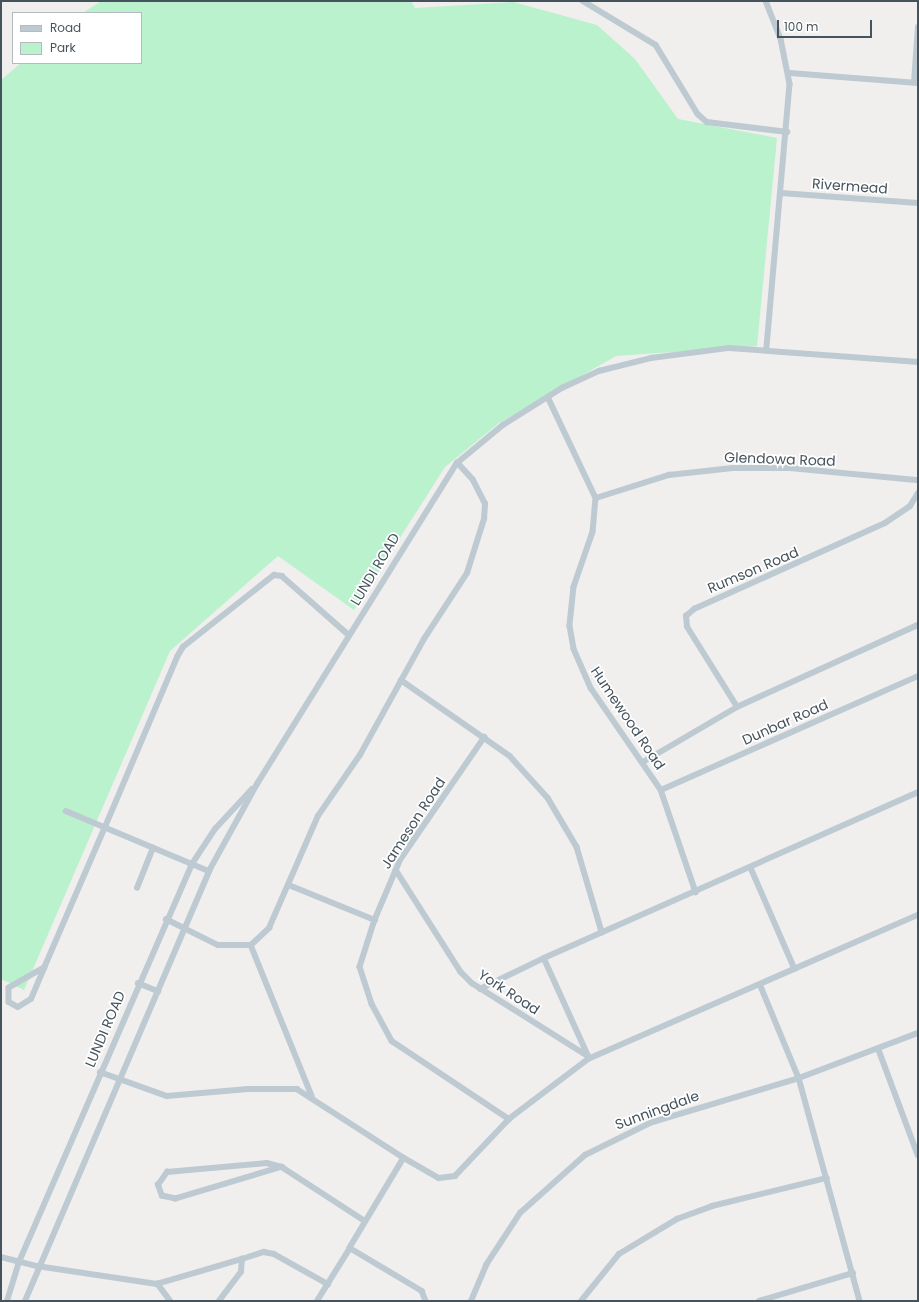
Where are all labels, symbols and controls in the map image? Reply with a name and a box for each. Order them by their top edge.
legend [12,12,142,64]
scale bar [779,12,874,38]
text: 100 m [784,18,818,35]
text: Road [50,19,81,36]
text: Park [50,39,76,56]
street label: Rivermead [812,175,888,197]
street label: Glendowa Road [724,449,836,469]
street label: LUNDI ROAD [347,530,403,608]
street label: Rumson Road [705,543,801,597]
street label: Humewood Road [587,663,669,773]
street label: Dunbar Road [740,696,830,748]
street label: Jameson Road [377,774,449,872]
street label: York Road [475,966,543,1018]
street label: LUNDI ROAD [81,988,129,1070]
street label: Sunningdale [613,1087,701,1133]

